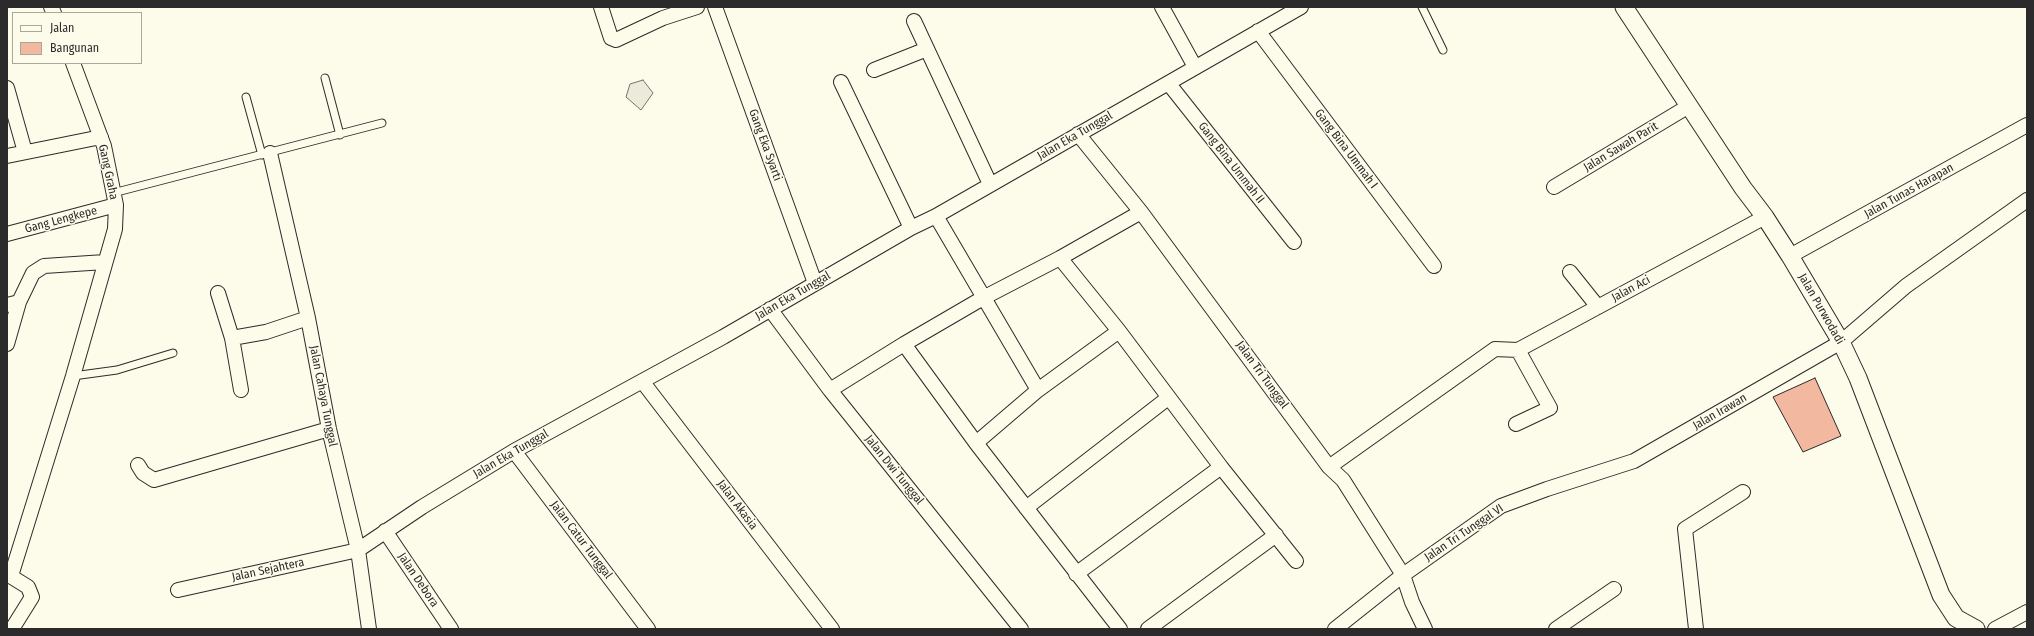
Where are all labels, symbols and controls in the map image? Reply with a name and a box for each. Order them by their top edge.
legend [12,12,142,64]
text: Jalan [50,21,74,35]
text: Bangunan [50,41,99,55]
street label: Gang Bina Ummah I [1311,106,1381,192]
street label: Gang Eka Syarti [745,107,785,183]
street label: Jalan Eka Tunggal [1035,109,1115,163]
street label: Jalan Sawah Parit [1581,119,1661,175]
street label: Gang Bina Ummah II [1195,120,1267,206]
street label: Gang Graha [95,143,121,201]
street label: Jalan Tunas Harapan [1862,160,1956,222]
street label: Gang Lengkepe [23,203,99,237]
street label: Jalan Eka Tunggal [753,269,833,323]
street label: Jalan Purwodadi [1795,271,1847,347]
street label: Jalan Aci [1609,273,1653,305]
street label: Jalan Tri Tunggal [1233,338,1291,412]
street label: Jalan Cahaya Tunggal [306,344,340,448]
street label: Jalan Irawan [1690,391,1750,433]
street label: Jalan Eka Tunggal [471,427,551,481]
street label: Jalan Dwi Tunggal [862,432,926,508]
street label: Jalan Akasia [714,477,760,533]
street label: Jalan Catur Tunggal [547,498,615,582]
street label: Jalan Tri Tunggal VI [1422,501,1506,565]
street label: Jalan Debora [395,550,441,610]
street label: Jalan Sejahtera [230,555,306,585]

